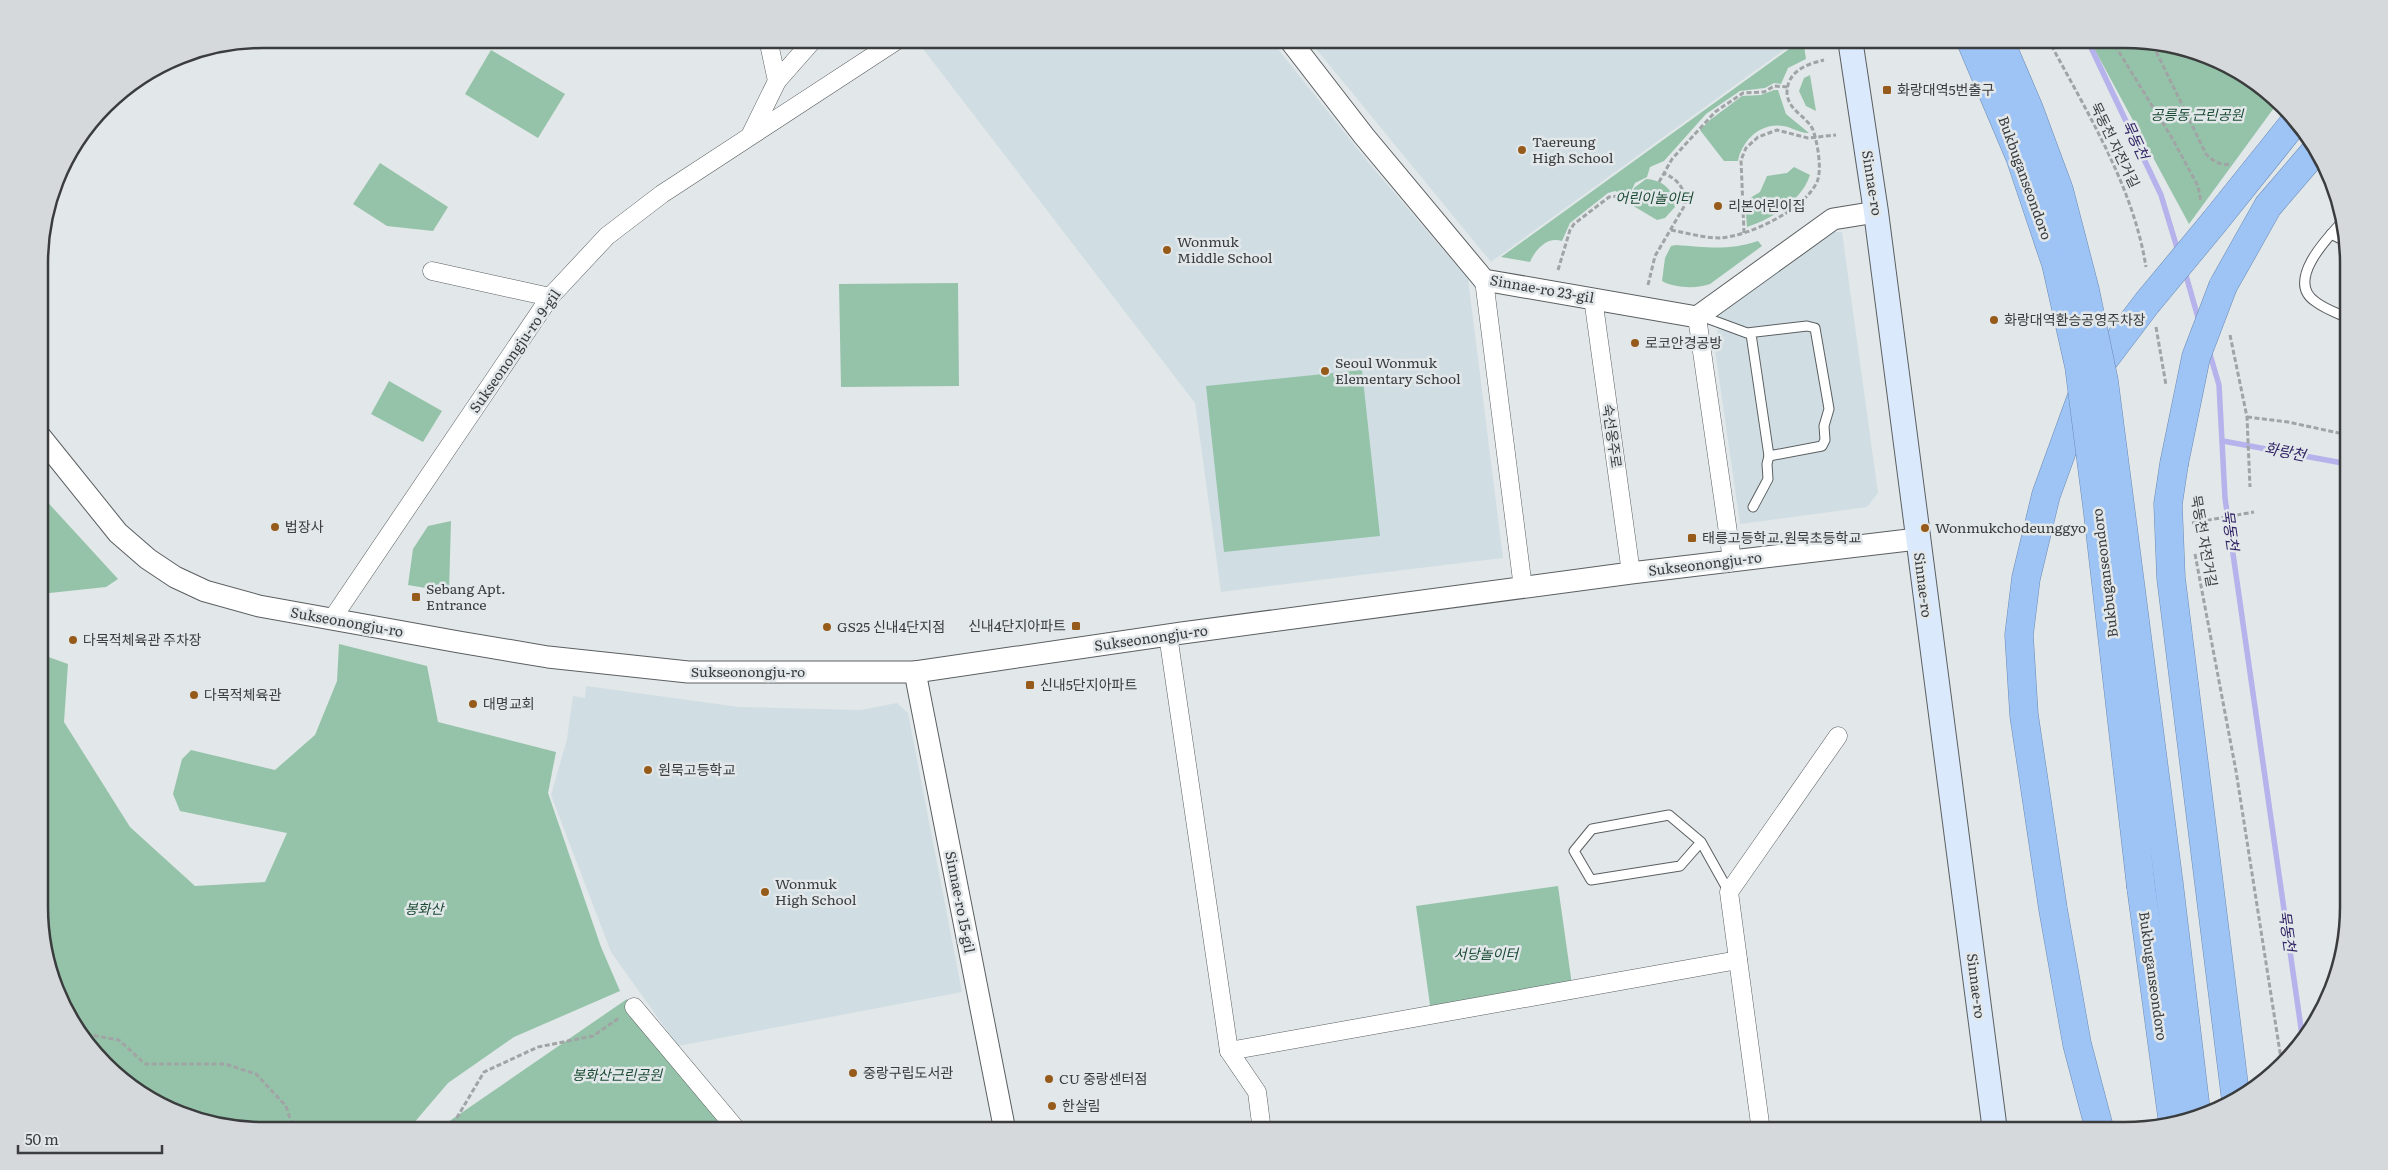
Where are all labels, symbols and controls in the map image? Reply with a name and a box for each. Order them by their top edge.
place label: 화랑대역5번출구 [1897,79,1994,99]
marker: 화랑대역5번출구 [1881,84,1893,96]
street label: 묵동천 자전거길 [2087,98,2145,191]
park label: 공릉동 근린공원 [2151,104,2245,124]
street label: Bukbuganseondoro [1994,113,2058,242]
water label: 묵동천 [2117,116,2156,165]
place label: Taereung High School [1532,131,1614,167]
marker: Taereung High School [1516,144,1528,156]
street label: Sinnae-ro [1858,149,1888,217]
park label: 어린이놀이터 [1615,187,1695,207]
place label: 리본어린이집 [1728,195,1805,215]
marker: 리본어린이집 [1712,200,1724,212]
place label: Wonmuk Middle School [1177,231,1273,267]
marker: Wonmuk Middle School [1161,244,1173,256]
street label: Sinnae-ro 23-gil [1489,269,1596,307]
street label: Sukseonongju-ro 9-gil [464,284,565,416]
place label: 화랑대역환승공영주차장 [2004,309,2146,329]
marker: 화랑대역환승공영주차장 [1988,314,2000,326]
place label: 로코안경공방 [1645,332,1722,352]
marker: 로코안경공방 [1629,337,1641,349]
place label: Seoul Wonmuk Elementary School [1335,352,1461,388]
marker: Seoul Wonmuk Elementary School [1319,365,1331,377]
street label: 숙선옹주로 [1599,403,1627,469]
water label: 화랑천 [2263,435,2310,466]
street label: 묵동천 자전거길 [2187,493,2223,588]
street label: Bukbuganseondoro [2086,507,2122,639]
water label: 묵동천 [2217,508,2246,554]
place label: 법장사 [285,516,324,536]
place label: Wonmukchodeunggyo [1935,517,2086,537]
marker: 법장사 [269,521,281,533]
marker: Wonmukchodeunggyo [1919,522,1931,534]
place label: 태릉고등학교.원묵초등학교 [1702,527,1861,547]
marker: 태릉고등학교.원묵초등학교 [1686,532,1698,544]
street label: Sukseonongju-ro [1647,546,1763,580]
street label: Sinnae-ro [1910,551,1938,619]
place label: Sebang Apt. Entrance [426,578,506,614]
marker: Sebang Apt. Entrance [410,591,422,603]
street label: Sukseonongju-ro [289,601,405,641]
place label: 신내4단지아파트 [968,615,1066,635]
place label: GS25 신내4단지점 [837,616,945,636]
street label: Sukseonongju-ro [1093,619,1209,655]
marker: 신내4단지아파트 [1070,620,1082,632]
marker: GS25 신내4단지점 [821,621,833,633]
place label: 다목적체육관 주차장 [83,629,202,649]
marker: 다목적체육관 주차장 [67,634,79,646]
street label: Sukseonongju-ro [691,661,805,681]
place label: 신내5단지아파트 [1040,674,1137,694]
marker: 신내5단지아파트 [1024,679,1036,691]
place label: 다목적체육관 [204,684,281,704]
marker: 다목적체육관 [188,689,200,701]
place label: 대명교회 [483,693,535,713]
marker: 대명교회 [467,698,479,710]
place label: 원묵고등학교 [658,759,735,779]
marker: 원묵고등학교 [642,764,654,776]
street label: Sinnae-ro 15-gil [941,849,981,955]
place label: Wonmuk High School [775,873,857,909]
marker: Wonmuk High School [759,886,771,898]
park label: 봉화산 [405,898,445,918]
water label: 묵동천 [2274,909,2303,955]
street label: Bukbuganseondoro [2135,910,2173,1042]
park label: 서당놀이터 [1454,943,1520,963]
street label: Sinnae-ro [1963,952,1991,1020]
place label: 중랑구립도서관 [863,1062,953,1082]
park label: 봉화산근린공원 [572,1064,663,1084]
marker: 중랑구립도서관 [847,1067,859,1079]
place label: CU 중랑센터점 [1059,1068,1147,1088]
marker: CU 중랑센터점 [1043,1073,1055,1085]
place label: 한살림 [1062,1095,1101,1115]
marker: 한살림 [1046,1100,1058,1112]
scale bar [18,1122,161,1154]
text: 50 m [25,1127,59,1150]

